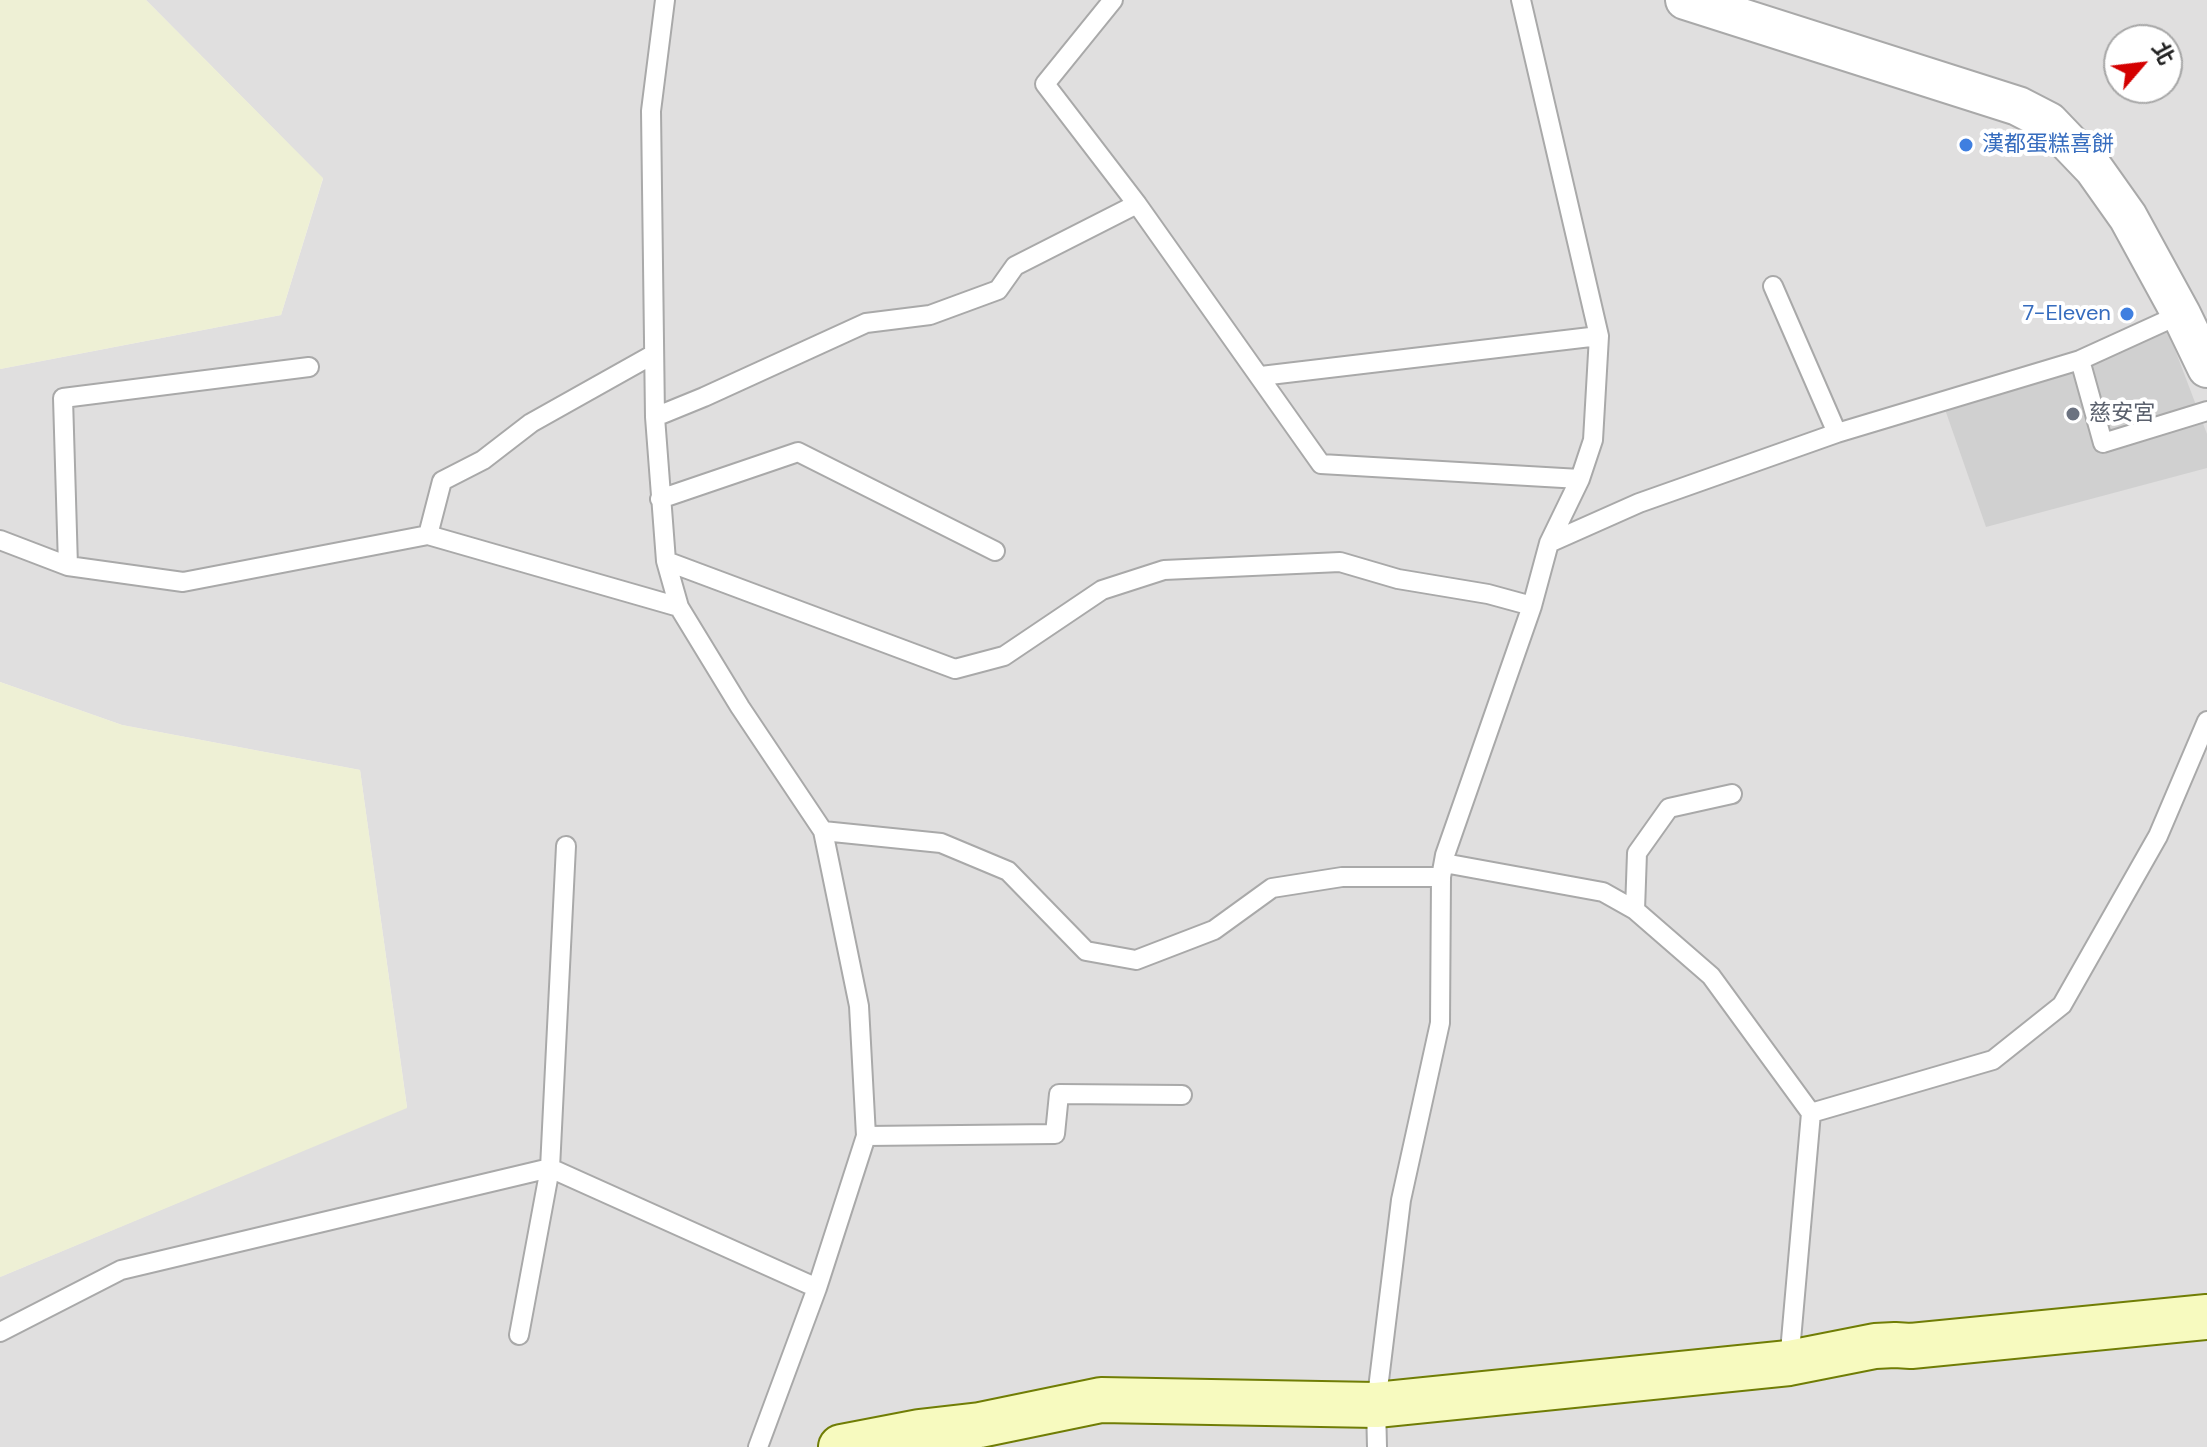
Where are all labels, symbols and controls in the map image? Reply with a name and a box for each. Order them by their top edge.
north arrow [2103,24,2183,104]
text: 北 [2145,37,2181,70]
place label: 漢都蛋糕喜餅 [1982,132,2114,158]
marker: 漢都蛋糕喜餅 [1957,136,1975,154]
place label: 7-Eleven [2023,301,2111,327]
marker: 7-Eleven [2118,305,2136,323]
place label: 慈安宮 [2089,401,2155,427]
marker: 慈安宮 [2064,405,2082,423]

